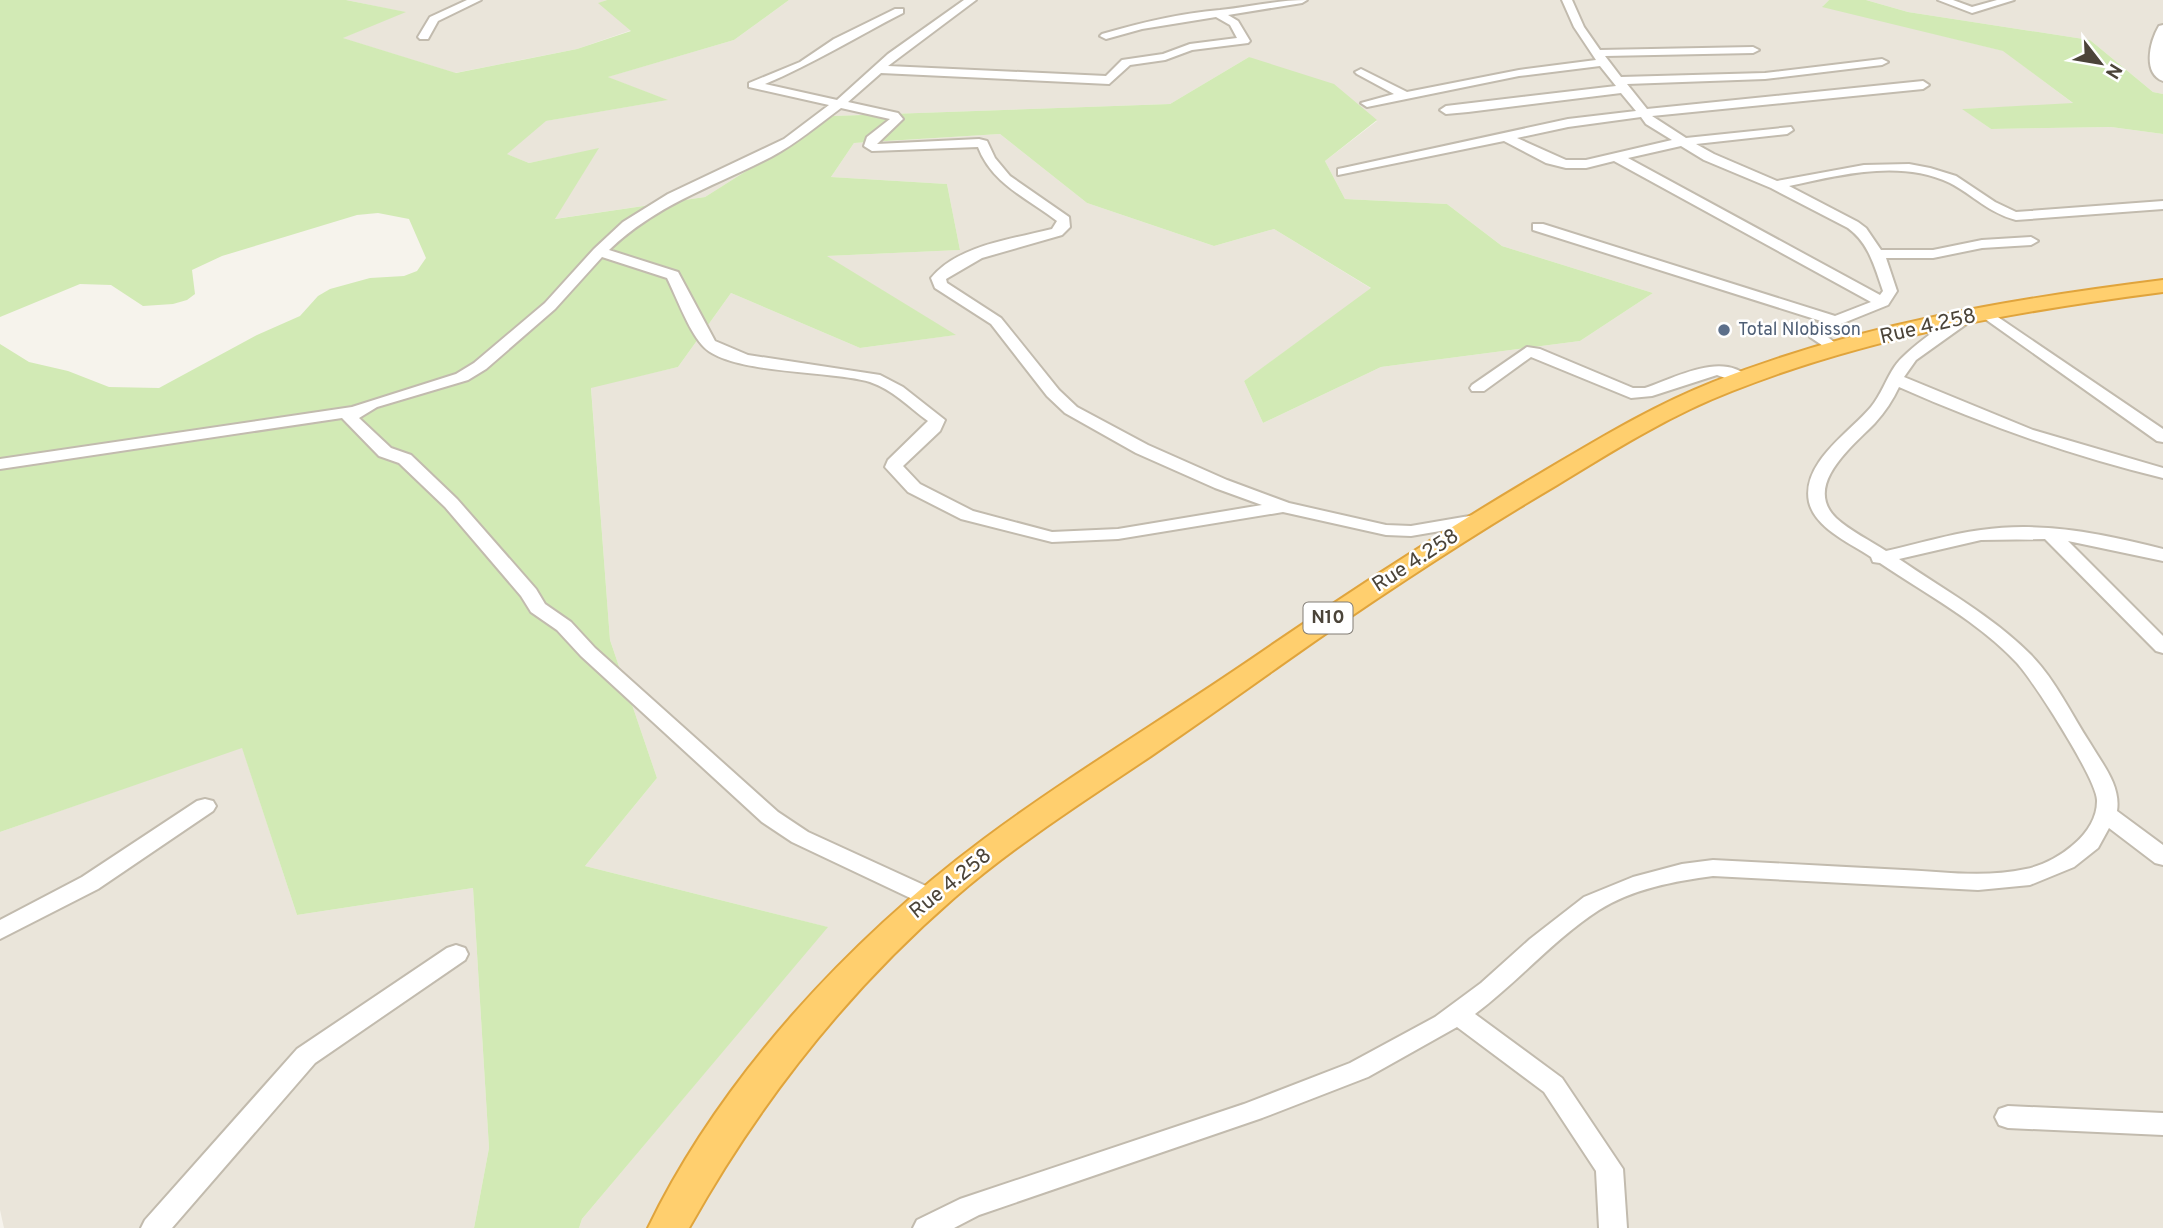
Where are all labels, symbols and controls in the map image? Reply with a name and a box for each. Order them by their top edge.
north arrow [2065,28,2135,98]
text: N [2099,59,2127,83]
street label: Rue 4.258 [1877,303,1979,351]
place label: Total Nlobisson [1738,319,1861,342]
marker: Total Nlobisson [1716,322,1732,338]
street label: Rue 4.258 [1368,523,1464,599]
road number: N10 [1304,603,1352,634]
street label: Rue 4.258 [904,843,998,925]

